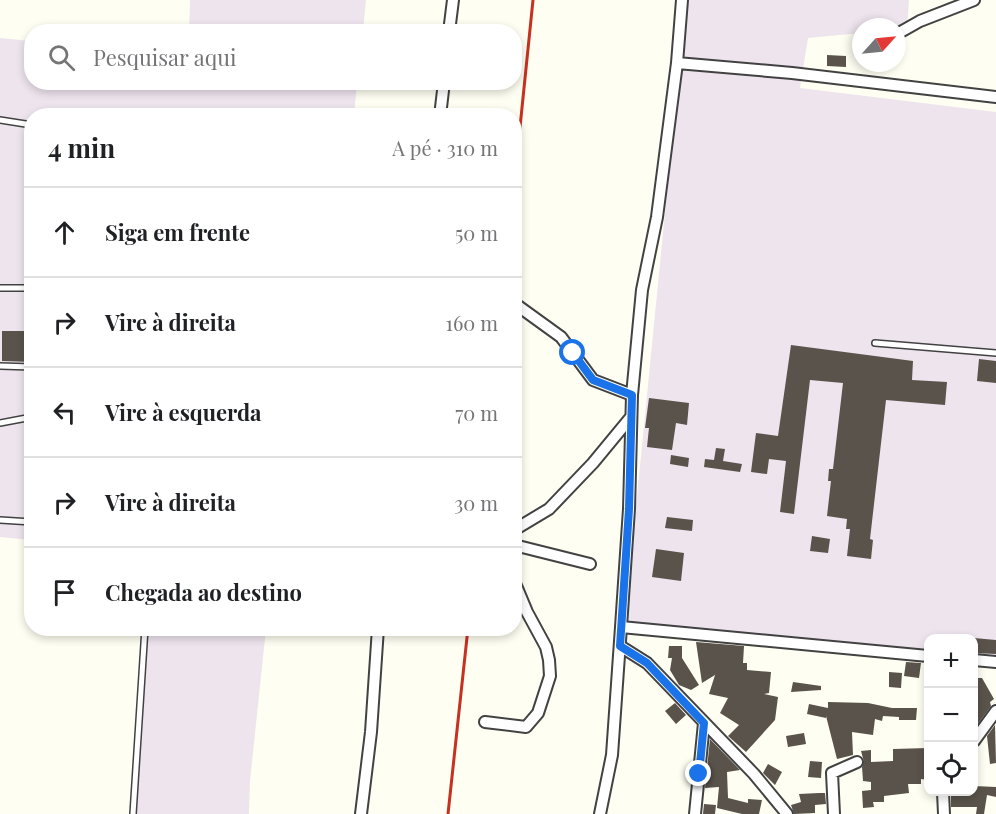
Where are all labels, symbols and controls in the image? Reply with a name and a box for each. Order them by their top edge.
north arrow [852,18,906,72]
search box [24,24,522,90]
icon: search [45,41,78,74]
text: Pesquisar aqui [93,42,236,72]
text: 4 min [48,130,115,165]
text: A pé · 310 m [392,134,498,161]
icon: ahead [48,216,81,249]
text: Siga em frente [105,217,250,247]
text: 50 m [455,219,498,246]
icon: right [48,306,81,339]
text: Vire à direita [105,307,236,337]
text: 160 m [446,309,498,336]
route start [559,339,585,365]
icon: left [48,396,81,429]
text: Vire à esquerda [105,397,262,427]
text: 70 m [455,399,498,426]
icon: right [48,486,81,519]
text: Vire à direita [105,487,236,517]
text: 30 m [454,489,498,516]
icon: arrive [48,576,81,609]
text: Chegada ao destino [105,577,302,607]
map controls [924,634,978,796]
button: + [924,634,978,688]
button: − [924,688,978,742]
button: locate [924,742,978,796]
route end [685,760,711,786]

